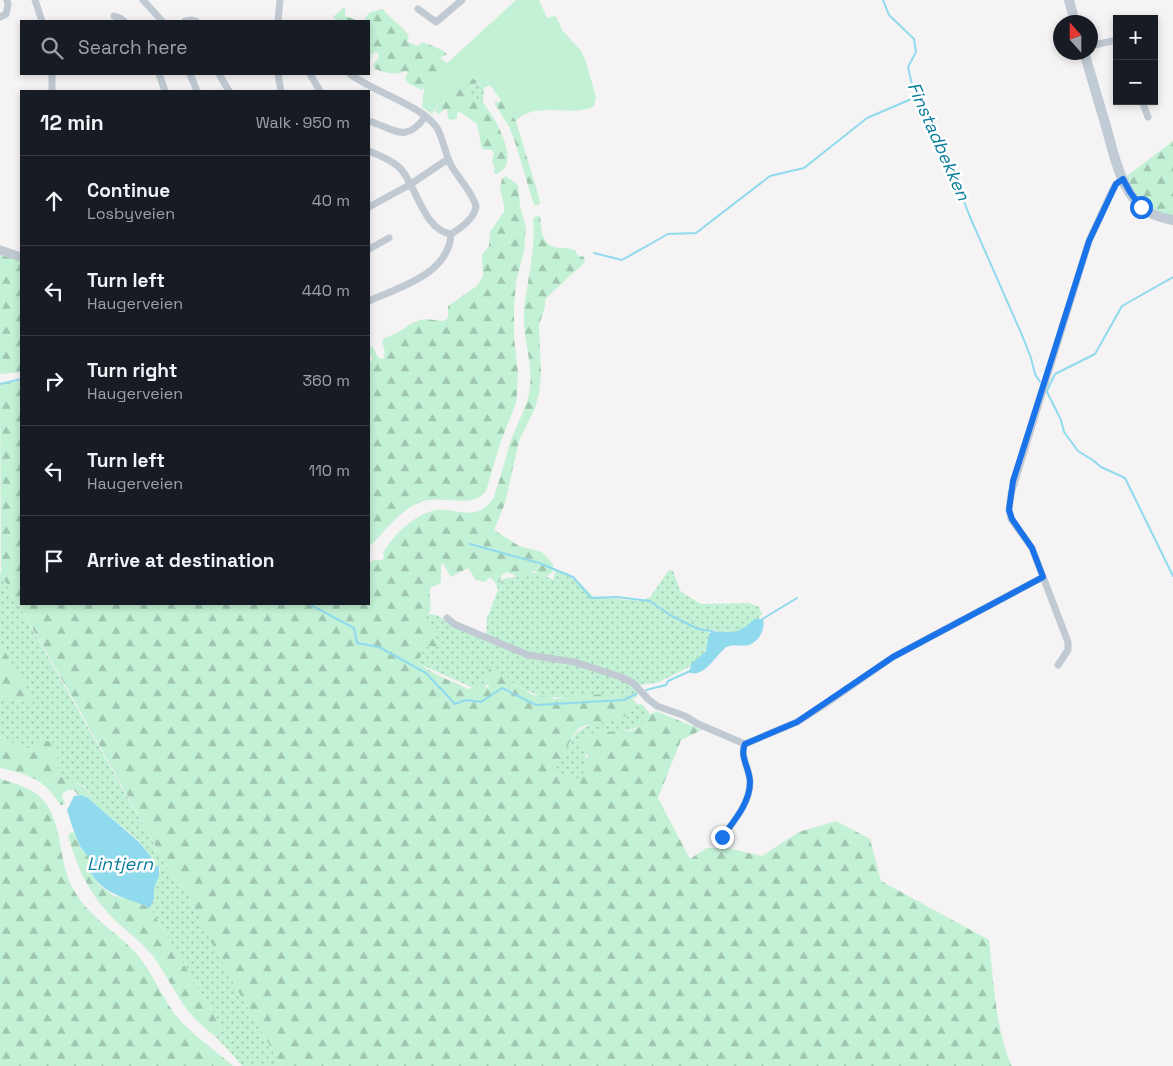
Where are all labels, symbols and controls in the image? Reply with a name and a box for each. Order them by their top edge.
north arrow [1053,15,1098,60]
map controls [1113,15,1158,105]
button: + [1113,15,1158,60]
search box [20,20,370,75]
icon: search [38,34,66,62]
text: Search here [78,35,188,60]
button: − [1113,60,1158,105]
water label: Finstadbekken [903,78,976,205]
text: 12 min [40,109,104,136]
text: Walk · 950 m [256,112,350,133]
text: Continue [87,178,170,203]
icon: ahead [40,187,68,215]
text: 40 m [312,190,350,211]
route start [1130,196,1153,219]
text: Losbyveien [87,203,175,224]
text: Turn left [87,268,165,293]
icon: left [40,277,68,305]
text: 440 m [302,280,350,301]
text: Haugerveien [87,293,183,314]
text: Turn right [87,358,177,383]
icon: right [40,367,68,395]
text: 360 m [302,370,350,391]
text: Haugerveien [87,383,183,404]
text: Turn left [87,448,165,473]
icon: left [40,457,68,485]
text: 110 m [308,460,350,481]
text: Haugerveien [87,473,183,494]
icon: arrive [40,547,68,575]
text: Arrive at destination [87,548,275,573]
route end [711,826,734,849]
water label: Lintjern [87,852,154,875]

